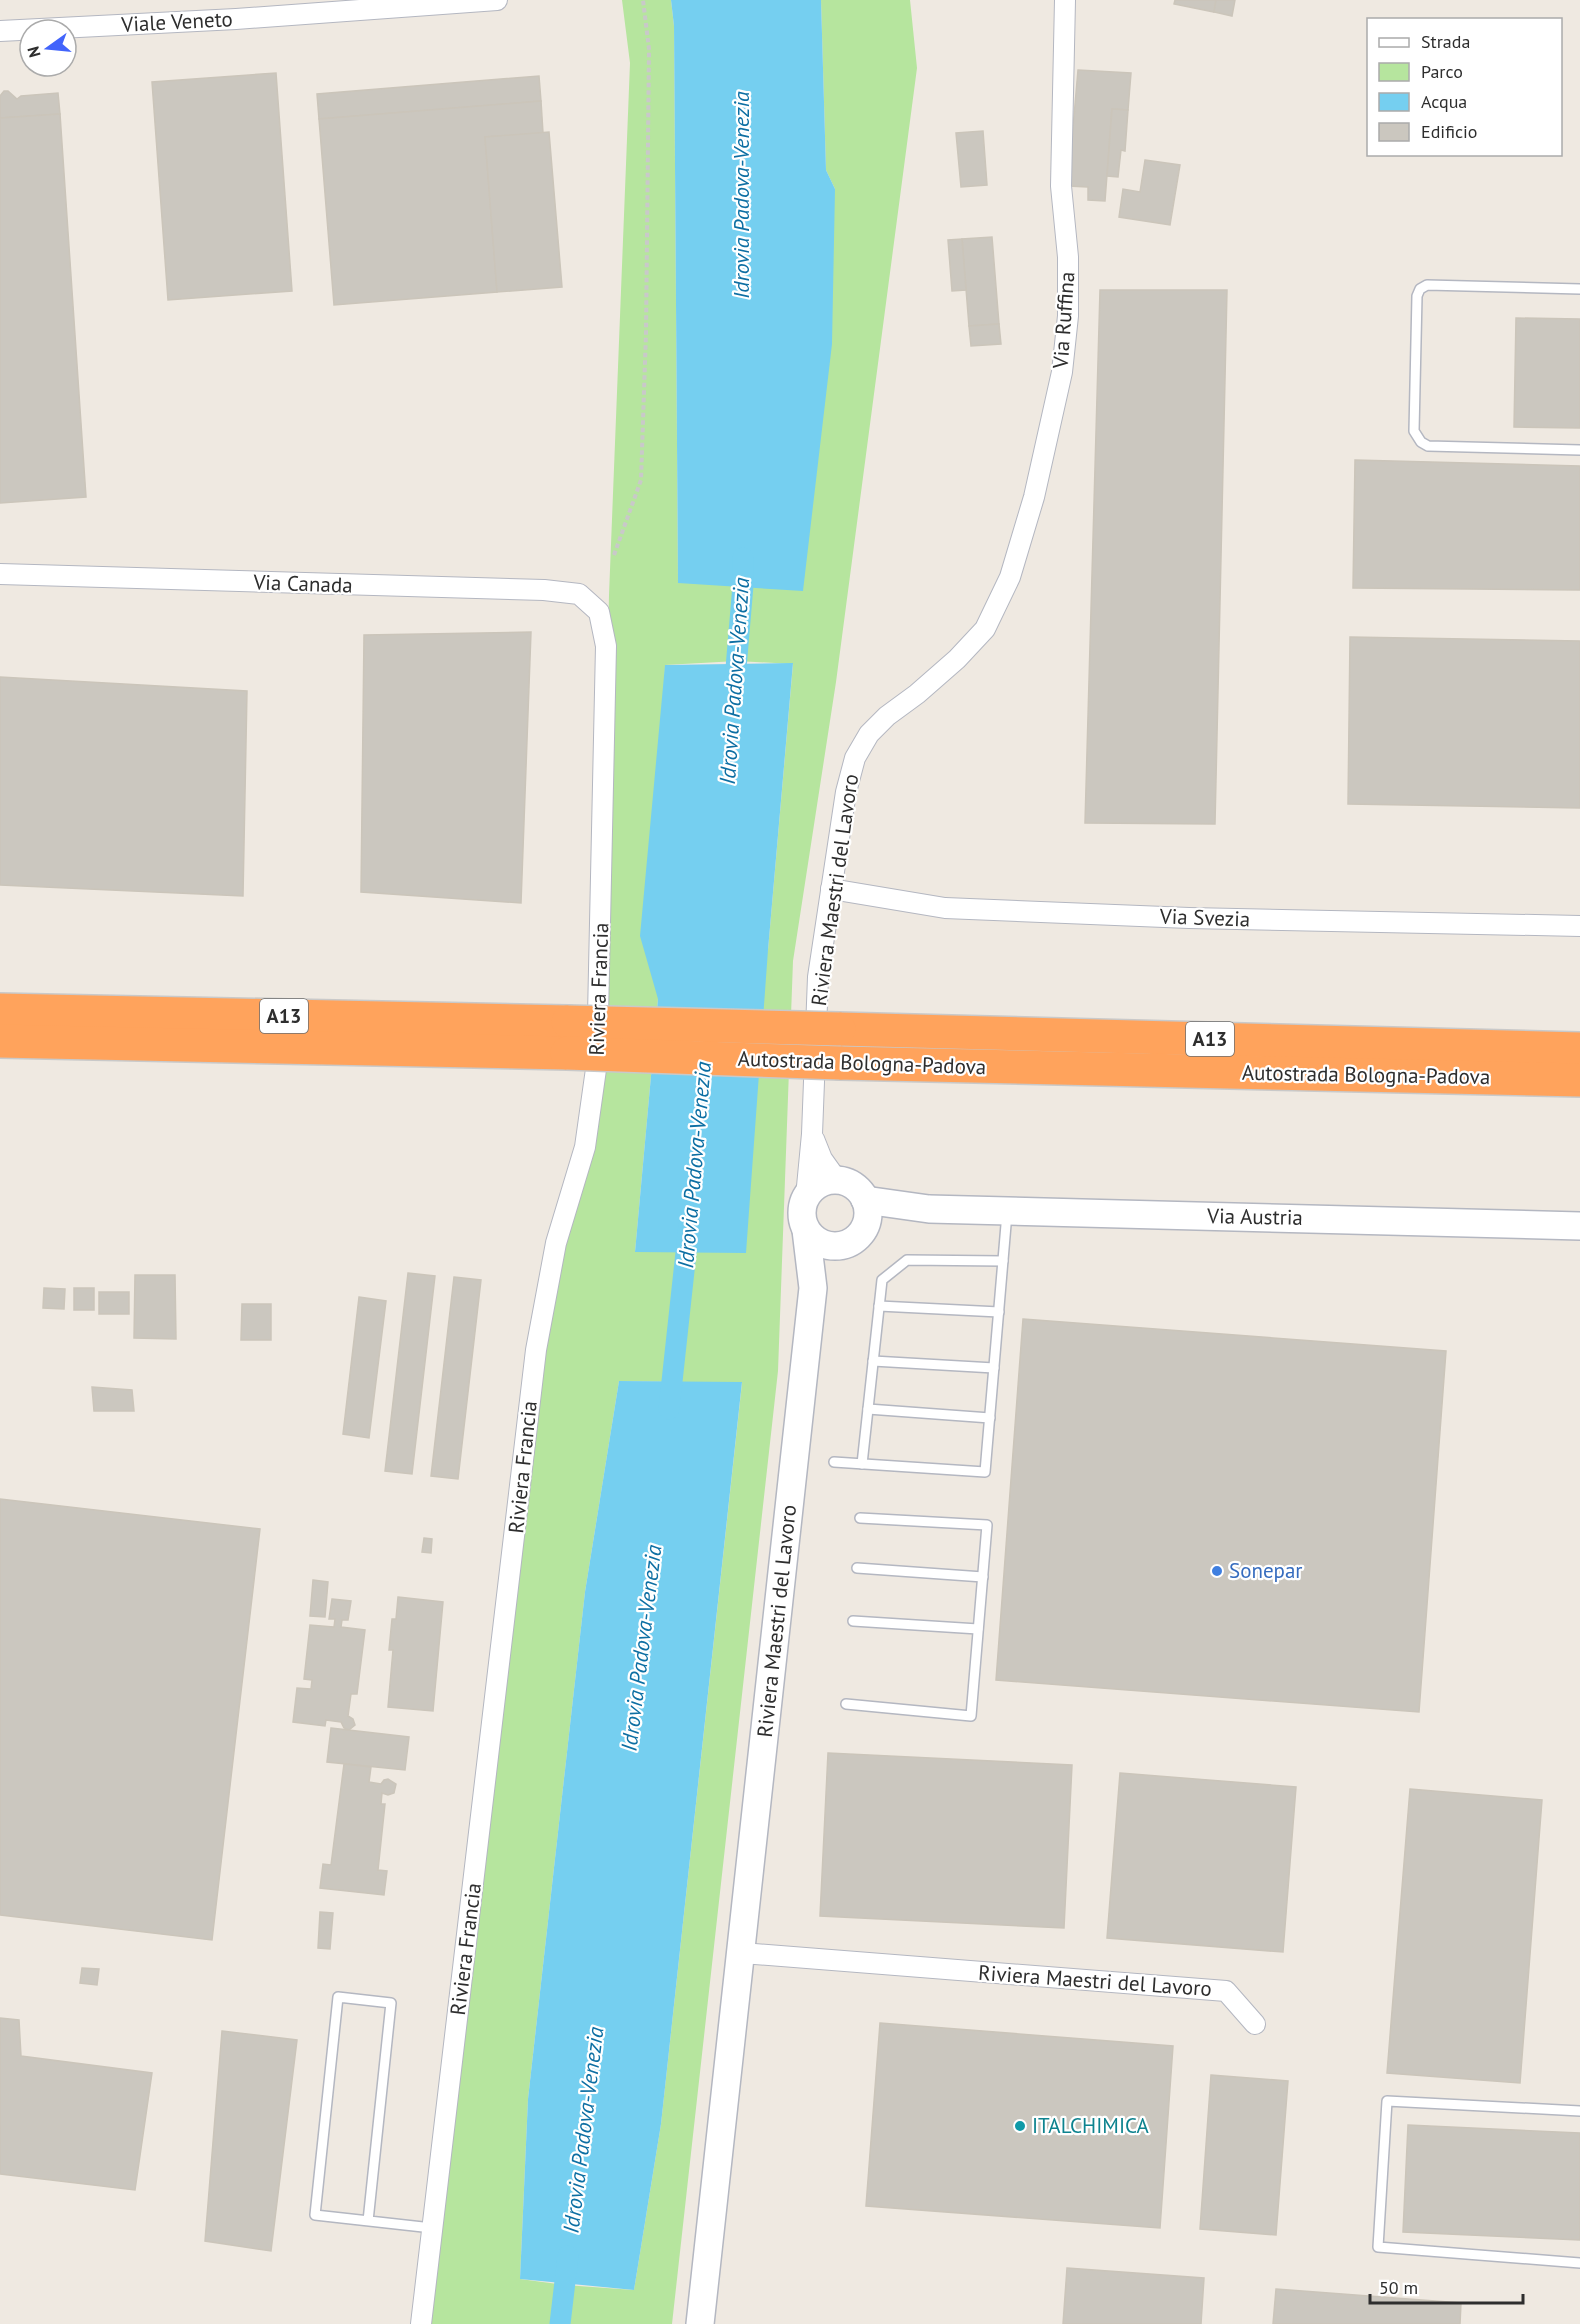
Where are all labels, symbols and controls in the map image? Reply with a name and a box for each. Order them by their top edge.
street label: Viale Veneto [120,5,233,38]
north arrow [18,18,78,78]
legend [1367,18,1562,156]
text: Strada [1421,30,1470,53]
text: N [22,44,45,60]
text: Parco [1421,60,1463,83]
text: Acqua [1421,90,1467,113]
water label: Idrovia Padova-Venezia [727,91,755,299]
text: Edificio [1421,120,1477,143]
street label: Via Ruffina [1047,271,1080,370]
street label: Via Canada [252,568,353,599]
water label: Idrovia Padova-Venezia [713,576,755,786]
street label: Riviera Maestri del Lavoro [805,772,864,1008]
street label: Via Svezia [1158,902,1251,933]
street label: Riviera Francia [583,922,614,1056]
road number: A13 [260,999,308,1033]
road number: A13 [1186,1022,1234,1056]
street label: Autostrada Bologna-Padova [737,1045,987,1080]
street label: Autostrada Bologna-Padova [1242,1059,1490,1090]
water label: Idrovia Padova-Venezia [671,1060,717,1270]
street label: Via Austria [1206,1202,1303,1231]
street label: Riviera Francia [502,1399,543,1535]
street label: Riviera Maestri del Lavoro [751,1503,802,1739]
water label: Idrovia Padova-Venezia [614,1543,668,1753]
place label: Sonepar [1229,1557,1302,1584]
marker: Sonepar [1210,1564,1224,1578]
street label: Riviera Francia [444,1881,487,2017]
street label: Riviera Maestri del Lavoro [977,1959,1213,2002]
water label: Idrovia Padova-Venezia [556,2025,610,2235]
place label: ITALCHIMICA [1032,2112,1149,2139]
marker: ITALCHIMICA [1013,2119,1027,2133]
scale bar [1370,2267,1523,2305]
text: 50 m [1379,2276,1418,2299]

